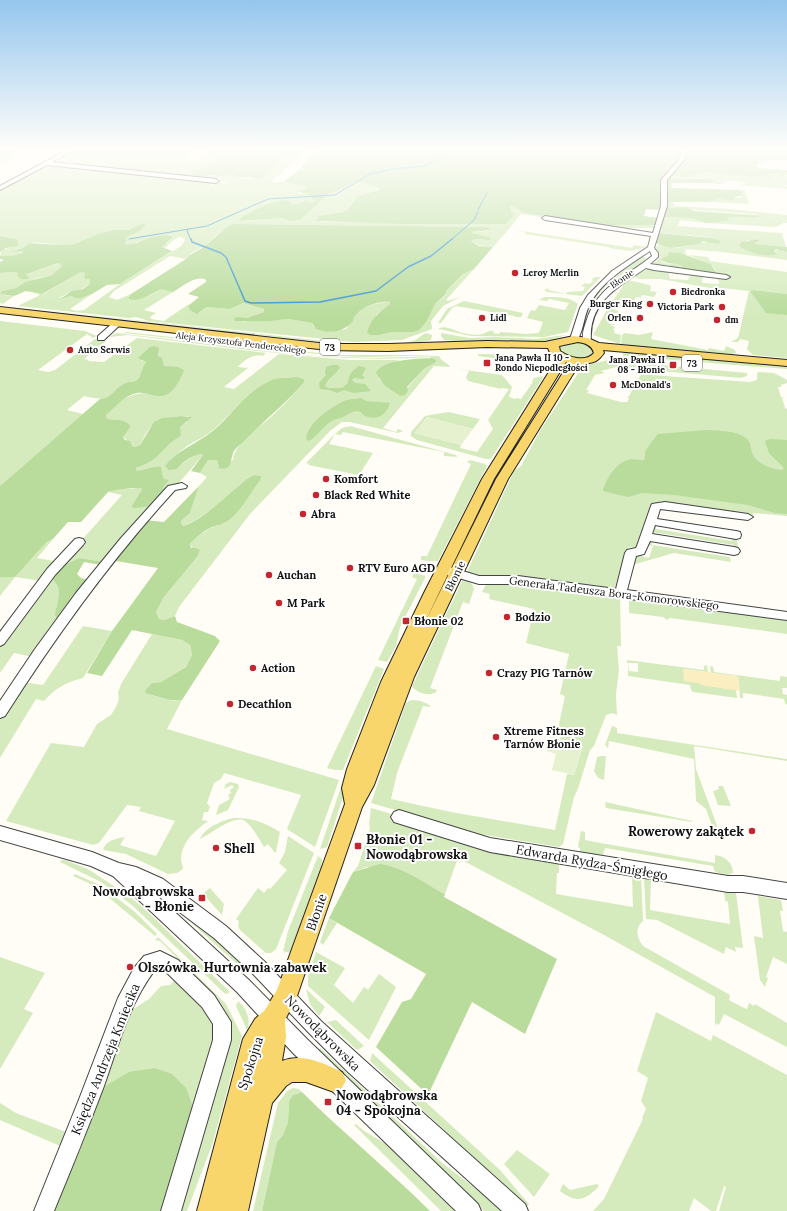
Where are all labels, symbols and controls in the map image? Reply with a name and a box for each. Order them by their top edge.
place label: Leroy Merlin [523,267,579,278]
street label: Błonie [608,267,636,291]
marker: Leroy Merlin [510,268,520,278]
place label: Biedronka [681,286,725,297]
marker: Biedronka [668,287,678,297]
place label: Burger King [590,298,643,309]
marker: Burger King [645,299,655,309]
place label: Victoria Park [657,301,715,312]
marker: Victoria Park [717,302,727,312]
place label: Lidl [490,312,507,323]
place label: Orlen [607,312,632,323]
marker: Lidl [477,313,487,323]
marker: Orlen [635,313,645,323]
place label: dm [725,314,739,325]
marker: dm [712,315,722,325]
street label: Aleja Krzysztofa Pendereckiego [174,329,307,356]
road number: 73 [320,339,340,355]
place label: Auto Serwis [78,344,130,355]
marker: Auto Serwis [65,345,75,355]
place label: Jana Pawła II 10 - Rondo Niepodległości [495,352,588,373]
place label: Jana Pawła II 08 - Błonie [609,354,666,375]
road number: 73 [682,355,702,371]
marker: Jana Pawła II 10 - Rondo Niepodległości [482,358,492,368]
marker: Jana Pawła II 08 - Błonie [668,360,678,370]
place label: McDonald's [621,379,671,390]
marker: McDonald's [608,380,618,390]
place label: Komfort [334,472,378,486]
marker: Komfort [321,474,331,484]
place label: Black Red White [324,488,411,502]
marker: Black Red White [311,490,321,500]
place label: Abra [311,507,336,521]
marker: Abra [298,509,308,519]
street label: Błonie [442,558,468,594]
place label: RTV Euro AGD [358,561,435,575]
marker: RTV Euro AGD [345,563,355,573]
place label: Auchan [277,568,316,582]
marker: Auchan [264,570,274,580]
street label: Generała Tadeusza Bora-Komorowskiego [508,573,720,613]
place label: M Park [287,596,325,610]
marker: M Park [274,598,284,608]
place label: Bodzio [515,610,551,624]
marker: Bodzio [502,612,512,622]
place label: Błonie 02 [414,614,464,628]
marker: Błonie 02 [401,616,411,626]
place label: Action [261,661,295,675]
marker: Action [248,663,258,673]
place label: Crazy PIG Tarnów [497,666,592,680]
marker: Crazy PIG Tarnów [484,668,494,678]
place label: Decathlon [238,697,292,711]
marker: Decathlon [225,699,235,709]
place label: Xtreme Fitness Tarnów Błonie [504,724,584,751]
marker: Xtreme Fitness Tarnów Błonie [491,732,501,742]
place label: Rowerowy zakątek [628,823,744,840]
marker: Rowerowy zakątek [747,826,757,836]
place label: Błonie 01 - Nowodąbrowska [366,831,468,863]
place label: Shell [224,840,255,857]
marker: Błonie 01 - Nowodąbrowska [353,841,363,851]
street label: Edwarda Rydza-Śmigłego [515,841,670,884]
marker: Shell [211,843,221,853]
place label: Nowodąbrowska - Błonie [93,883,194,915]
street label: Błonie [302,891,331,933]
marker: Nowodąbrowska - Błonie [197,893,207,903]
place label: Olszówka. Hurtownia zabawek [138,959,327,976]
marker: Olszówka. Hurtownia zabawek [125,962,135,972]
street label: Księdza Andrzeja Kmiecika [67,981,144,1137]
street label: Nowodąbrowska [281,992,364,1075]
street label: Spokojna [234,1034,267,1092]
place label: Nowodąbrowska 04 - Spokojna [336,1087,438,1119]
marker: Nowodąbrowska 04 - Spokojna [323,1097,333,1107]

